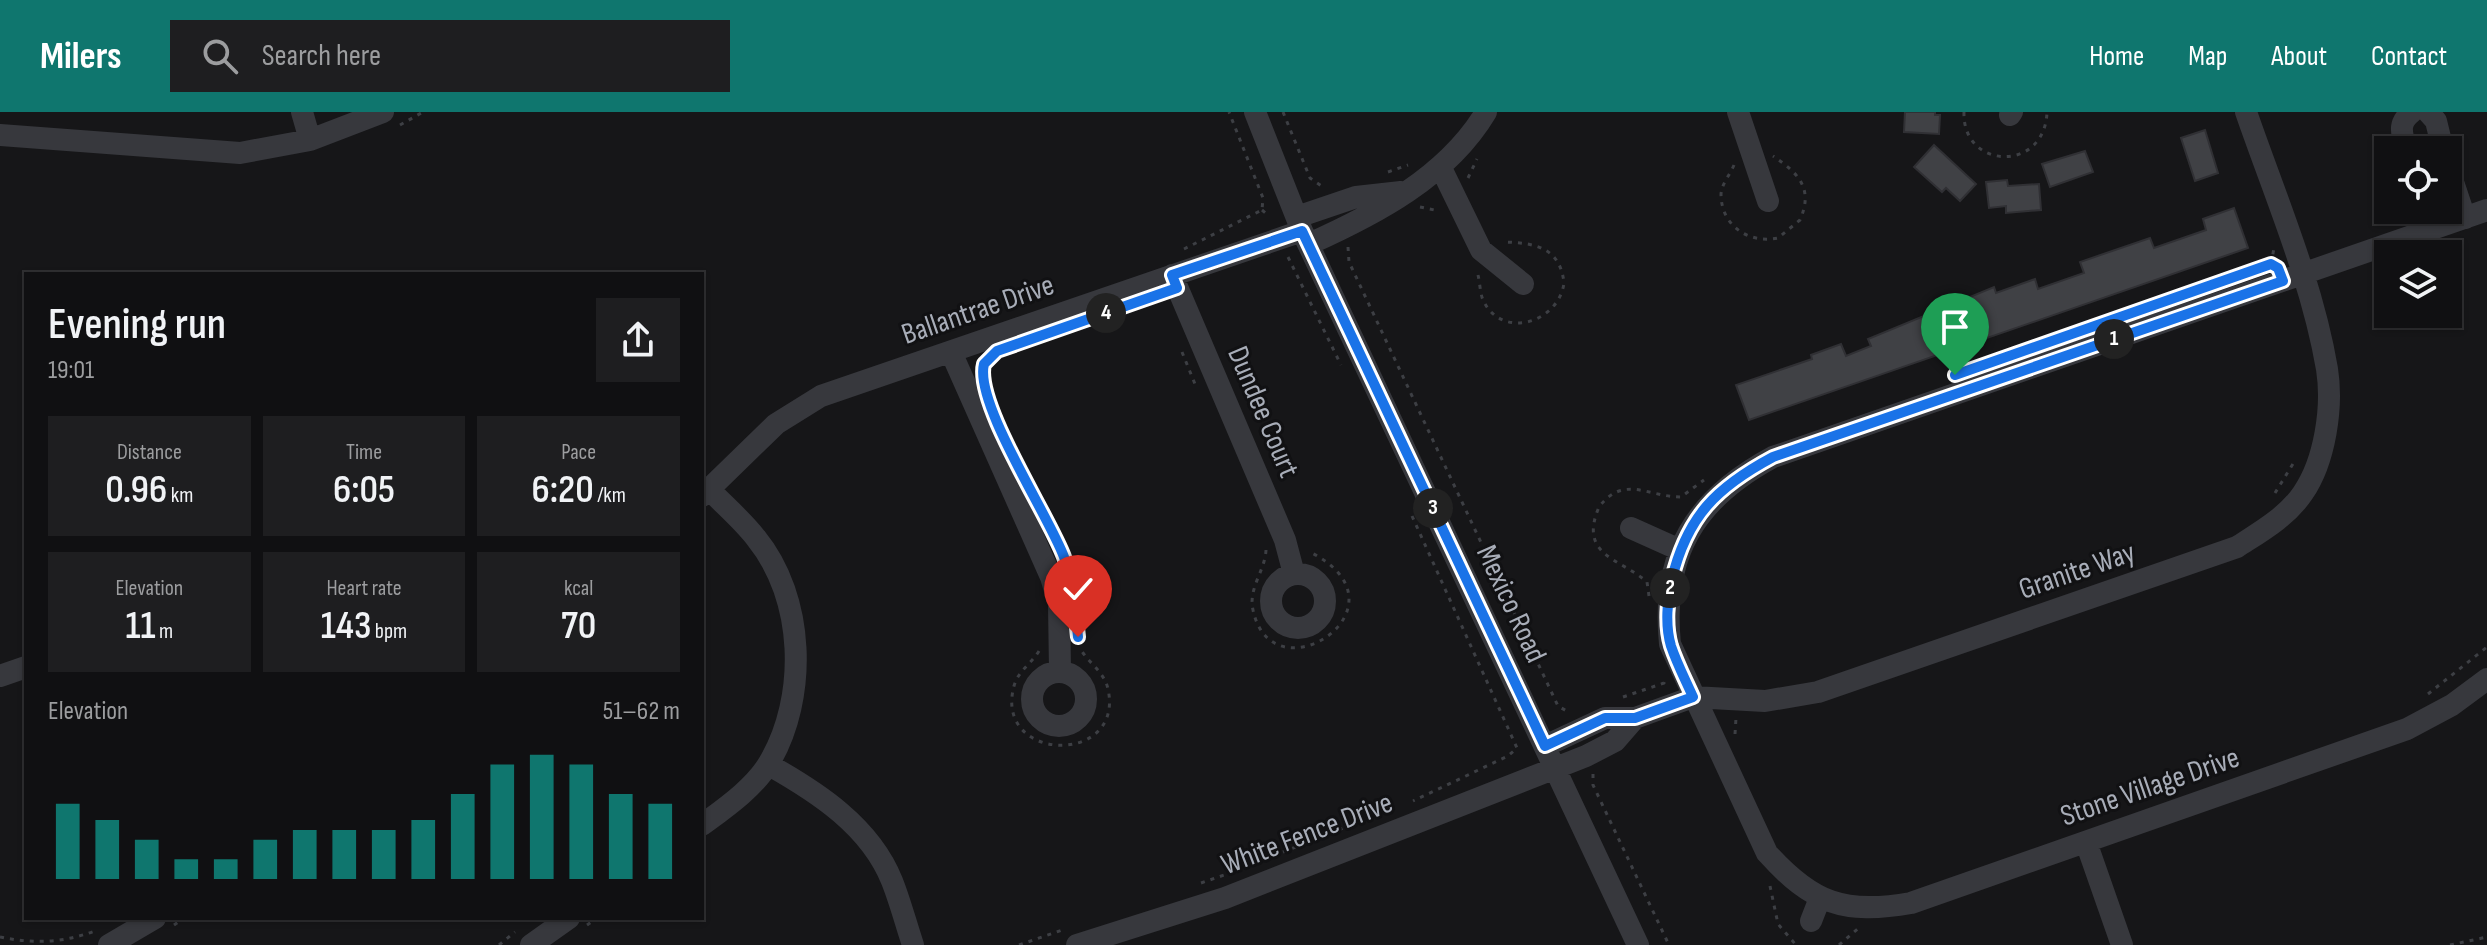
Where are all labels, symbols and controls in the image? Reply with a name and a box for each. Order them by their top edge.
search box [170,20,730,92]
text: Milers [40,34,122,79]
icon: search [198,34,242,78]
text: Search here [262,38,381,74]
text: Home [2089,40,2144,73]
text: Map [2188,40,2227,73]
text: About [2271,40,2327,73]
text: Contact [2371,40,2447,73]
map controls [2374,136,2462,328]
button: locate [2374,136,2462,224]
button: layers [2374,240,2462,328]
street label: Ballantrae Drive [897,267,1059,353]
pin: 4 [1086,293,1126,333]
pin [1921,293,1989,375]
text: Evening run [48,298,226,351]
button: share [596,298,680,382]
text: 4 [1101,299,1111,326]
icon: arrive [1933,305,1977,349]
pin: 1 [2094,319,2134,359]
text: 1 [2110,325,2118,352]
street label: Dundee Court [1219,341,1307,483]
text: 19:01 [48,355,94,386]
text: Distance [117,439,182,466]
text: Time [346,439,382,466]
text: Pace [561,439,596,466]
text: 0.96 [105,466,167,514]
text: 6:05 [333,466,395,514]
text: 6:20 [531,466,594,514]
text: km [167,482,193,509]
text: /km [594,482,626,509]
pin: 3 [1413,488,1453,528]
text: 3 [1428,494,1438,521]
street label: Granite Way [2014,534,2140,608]
street label: Mexico Road [1468,539,1554,669]
pin [1044,555,1112,637]
icon: check [1056,567,1100,611]
pin: 2 [1650,568,1690,608]
text: 2 [1665,574,1675,601]
text: Elevation [115,575,183,602]
text: Heart rate [326,575,402,602]
text: kcal [564,575,593,602]
text: 11 [126,602,155,650]
text: 143 [321,602,371,650]
text: 70 [561,602,596,650]
text: m [155,618,173,645]
text: bpm [371,618,407,645]
text: Elevation [48,696,128,727]
text: 51–62 m [603,696,680,727]
street label: Stone Village Drive [2056,740,2244,834]
street label: White Fence Drive [1216,785,1398,883]

